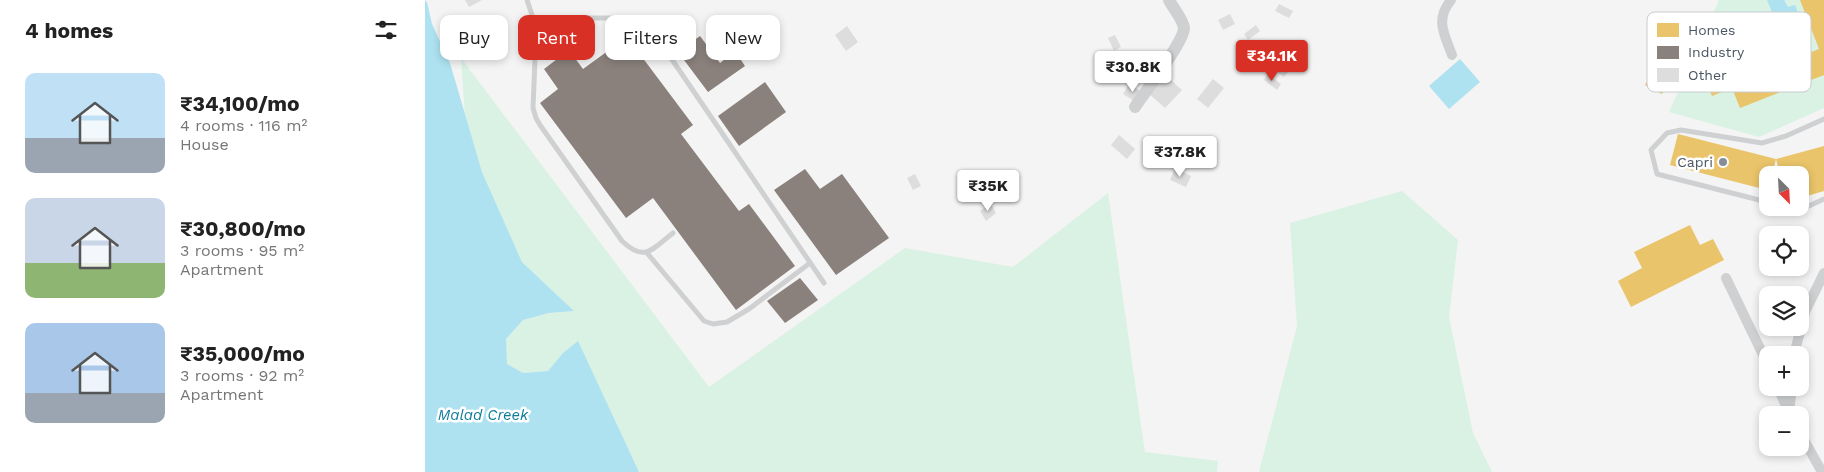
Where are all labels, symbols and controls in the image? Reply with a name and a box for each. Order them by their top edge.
legend [1647,12,1811,92]
chip: Buy [440,15,508,60]
chip: Rent [518,15,595,60]
chip: Filters [605,15,696,60]
chip: New [706,15,780,60]
icon: filters [372,16,400,44]
text: 4 homes [25,18,113,43]
text: Homes [1688,22,1735,38]
pin: ₹34.1K [1231,39,1313,82]
text: Industry [1688,44,1745,60]
text: ₹34.1K [1247,46,1297,65]
pin: ₹30.8K [1092,51,1174,93]
text: ₹30.8K [1105,57,1161,76]
text: Other [1688,67,1727,83]
text: ₹34,100/mo [180,91,300,116]
icon: home [65,93,125,153]
text: 4 rooms · 116 m² [180,116,307,135]
text: House [180,135,229,154]
pin: ₹37.8K [1139,136,1221,178]
text: ₹37.8K [1154,142,1206,161]
place label: Capri [1677,154,1713,170]
marker: Capri [1717,156,1729,168]
north arrow [1759,166,1809,216]
map controls [1759,166,1809,456]
pin: ₹35K [958,170,1018,212]
text: ₹35K [968,176,1008,195]
text: ₹30,800/mo [180,216,306,241]
icon: home [65,218,125,278]
button: locate [1759,226,1809,276]
text: 3 rooms · 95 m² [180,241,304,260]
text: Apartment [180,260,263,279]
button: layers [1759,286,1809,336]
text: ₹35,000/mo [180,341,305,366]
icon: home [65,343,125,403]
button: + [1759,346,1809,396]
text: 3 rooms · 92 m² [180,366,304,385]
text: Apartment [180,385,263,404]
water label: Malad Creek [438,406,529,424]
button: − [1759,406,1809,456]

